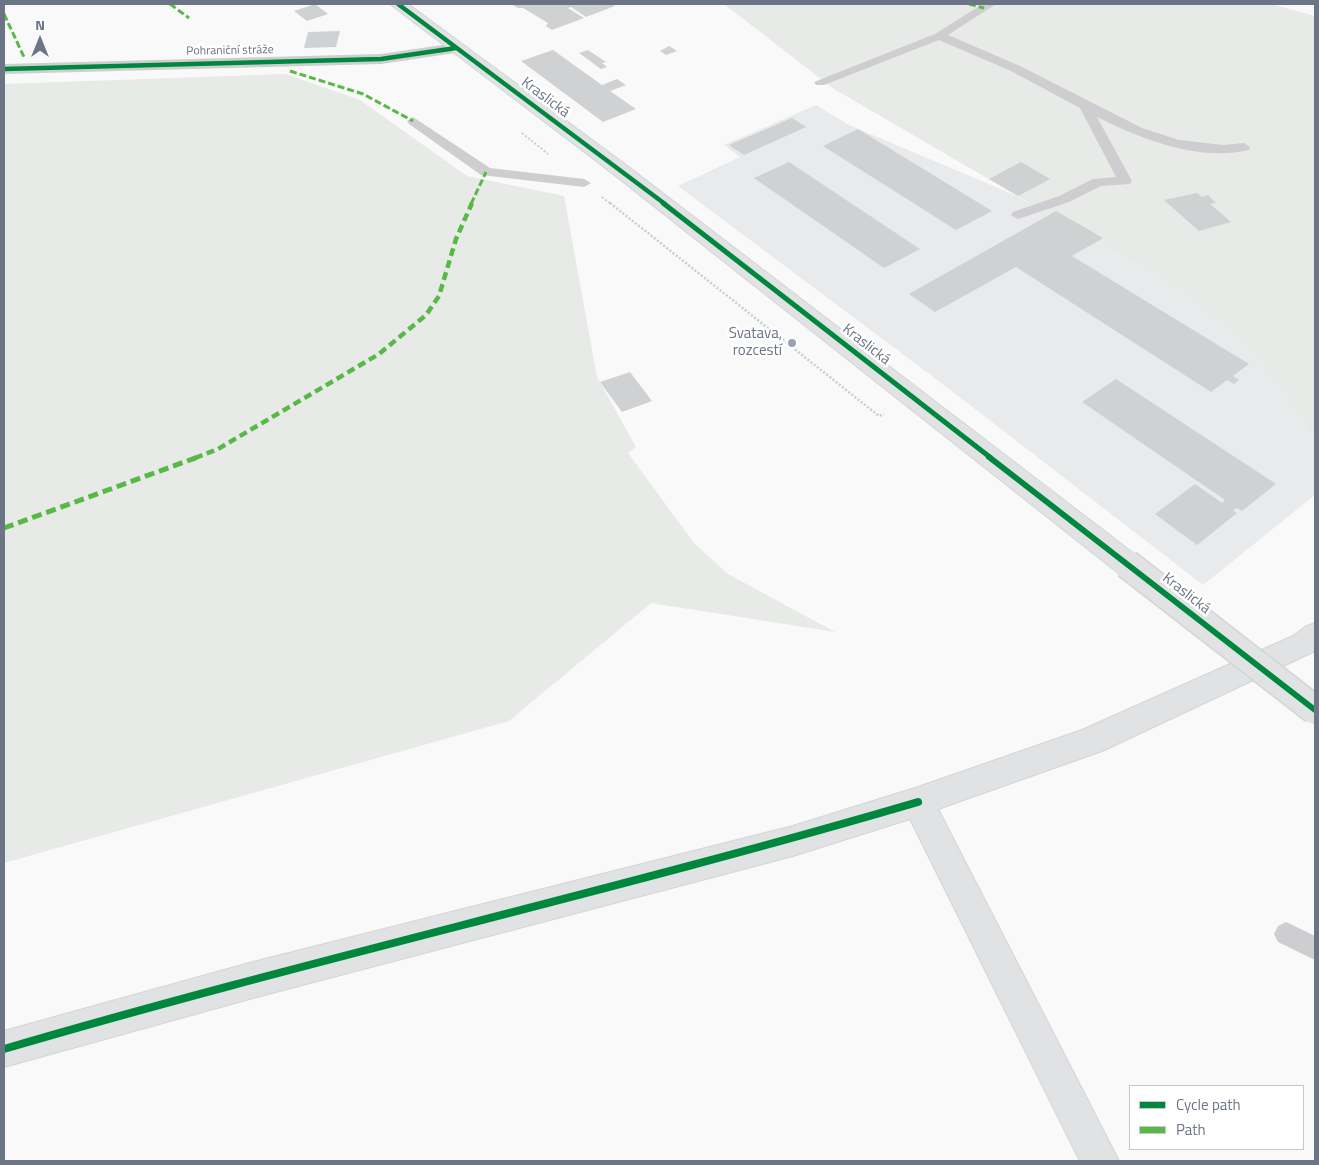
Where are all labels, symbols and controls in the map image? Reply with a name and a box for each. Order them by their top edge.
text: N [35,14,45,35]
north arrow [15,15,65,65]
street label: Pohraniční stráže [186,43,274,59]
street label: Kraslická [517,74,573,122]
street label: Kraslická [838,321,894,369]
place label: Svatava, rozcestí [729,325,782,360]
marker: Svatava, rozcestí [786,337,798,349]
street label: Kraslická [1158,570,1214,618]
legend [1129,1085,1304,1150]
text: Cycle path [1176,1093,1241,1116]
text: Path [1176,1118,1206,1141]

